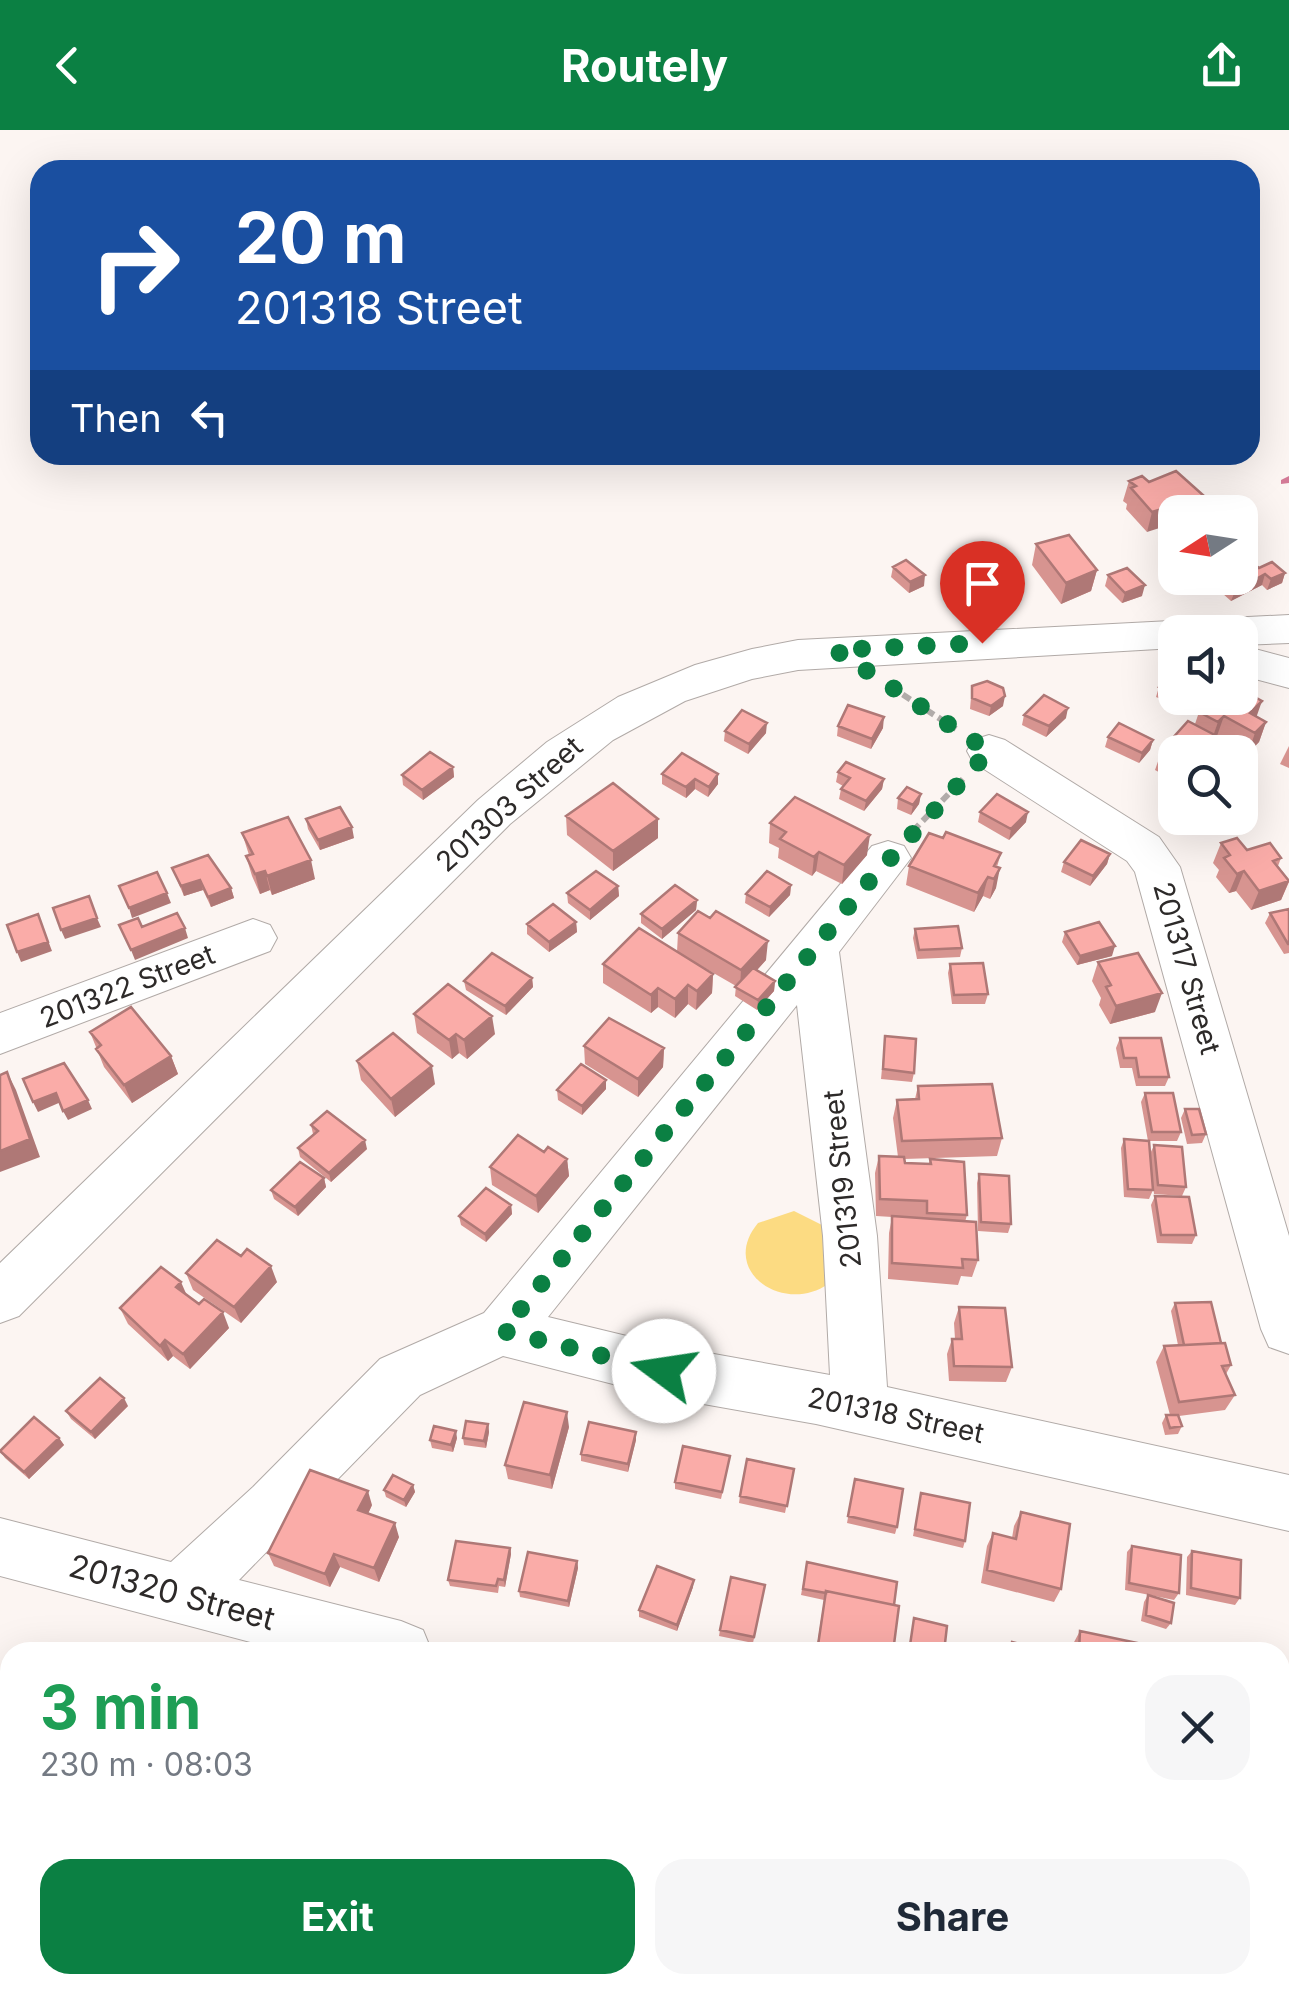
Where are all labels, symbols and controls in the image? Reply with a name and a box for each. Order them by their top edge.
icon: back [40,38,95,93]
text: Routely [561,38,728,93]
icon: share [1194,38,1249,93]
text: 20 m [235,195,407,280]
icon: right [70,200,200,330]
text: 201318 Street [235,280,523,335]
icon: left [182,390,237,445]
text: Then [70,395,162,441]
north arrow [1158,495,1258,595]
map controls [1158,495,1258,835]
pin [940,541,1025,644]
icon: arrive [955,556,1010,611]
button: sound [1158,615,1258,715]
street label: 201303 Street [429,729,589,879]
button: search [1158,735,1258,835]
street label: 201317 Street [1146,878,1228,1058]
street label: 201322 Street [35,937,219,1035]
street label: 201319 Street [816,1088,868,1270]
position arrow [612,1319,716,1423]
street label: 201318 Street [805,1380,987,1450]
street label: 201320 Street [65,1546,279,1638]
text: 3 min [40,1671,201,1743]
button: close [1145,1675,1250,1780]
text: 230 m · 08:03 [40,1745,253,1784]
button: Exit [40,1859,635,1974]
button: Share [655,1859,1250,1974]

